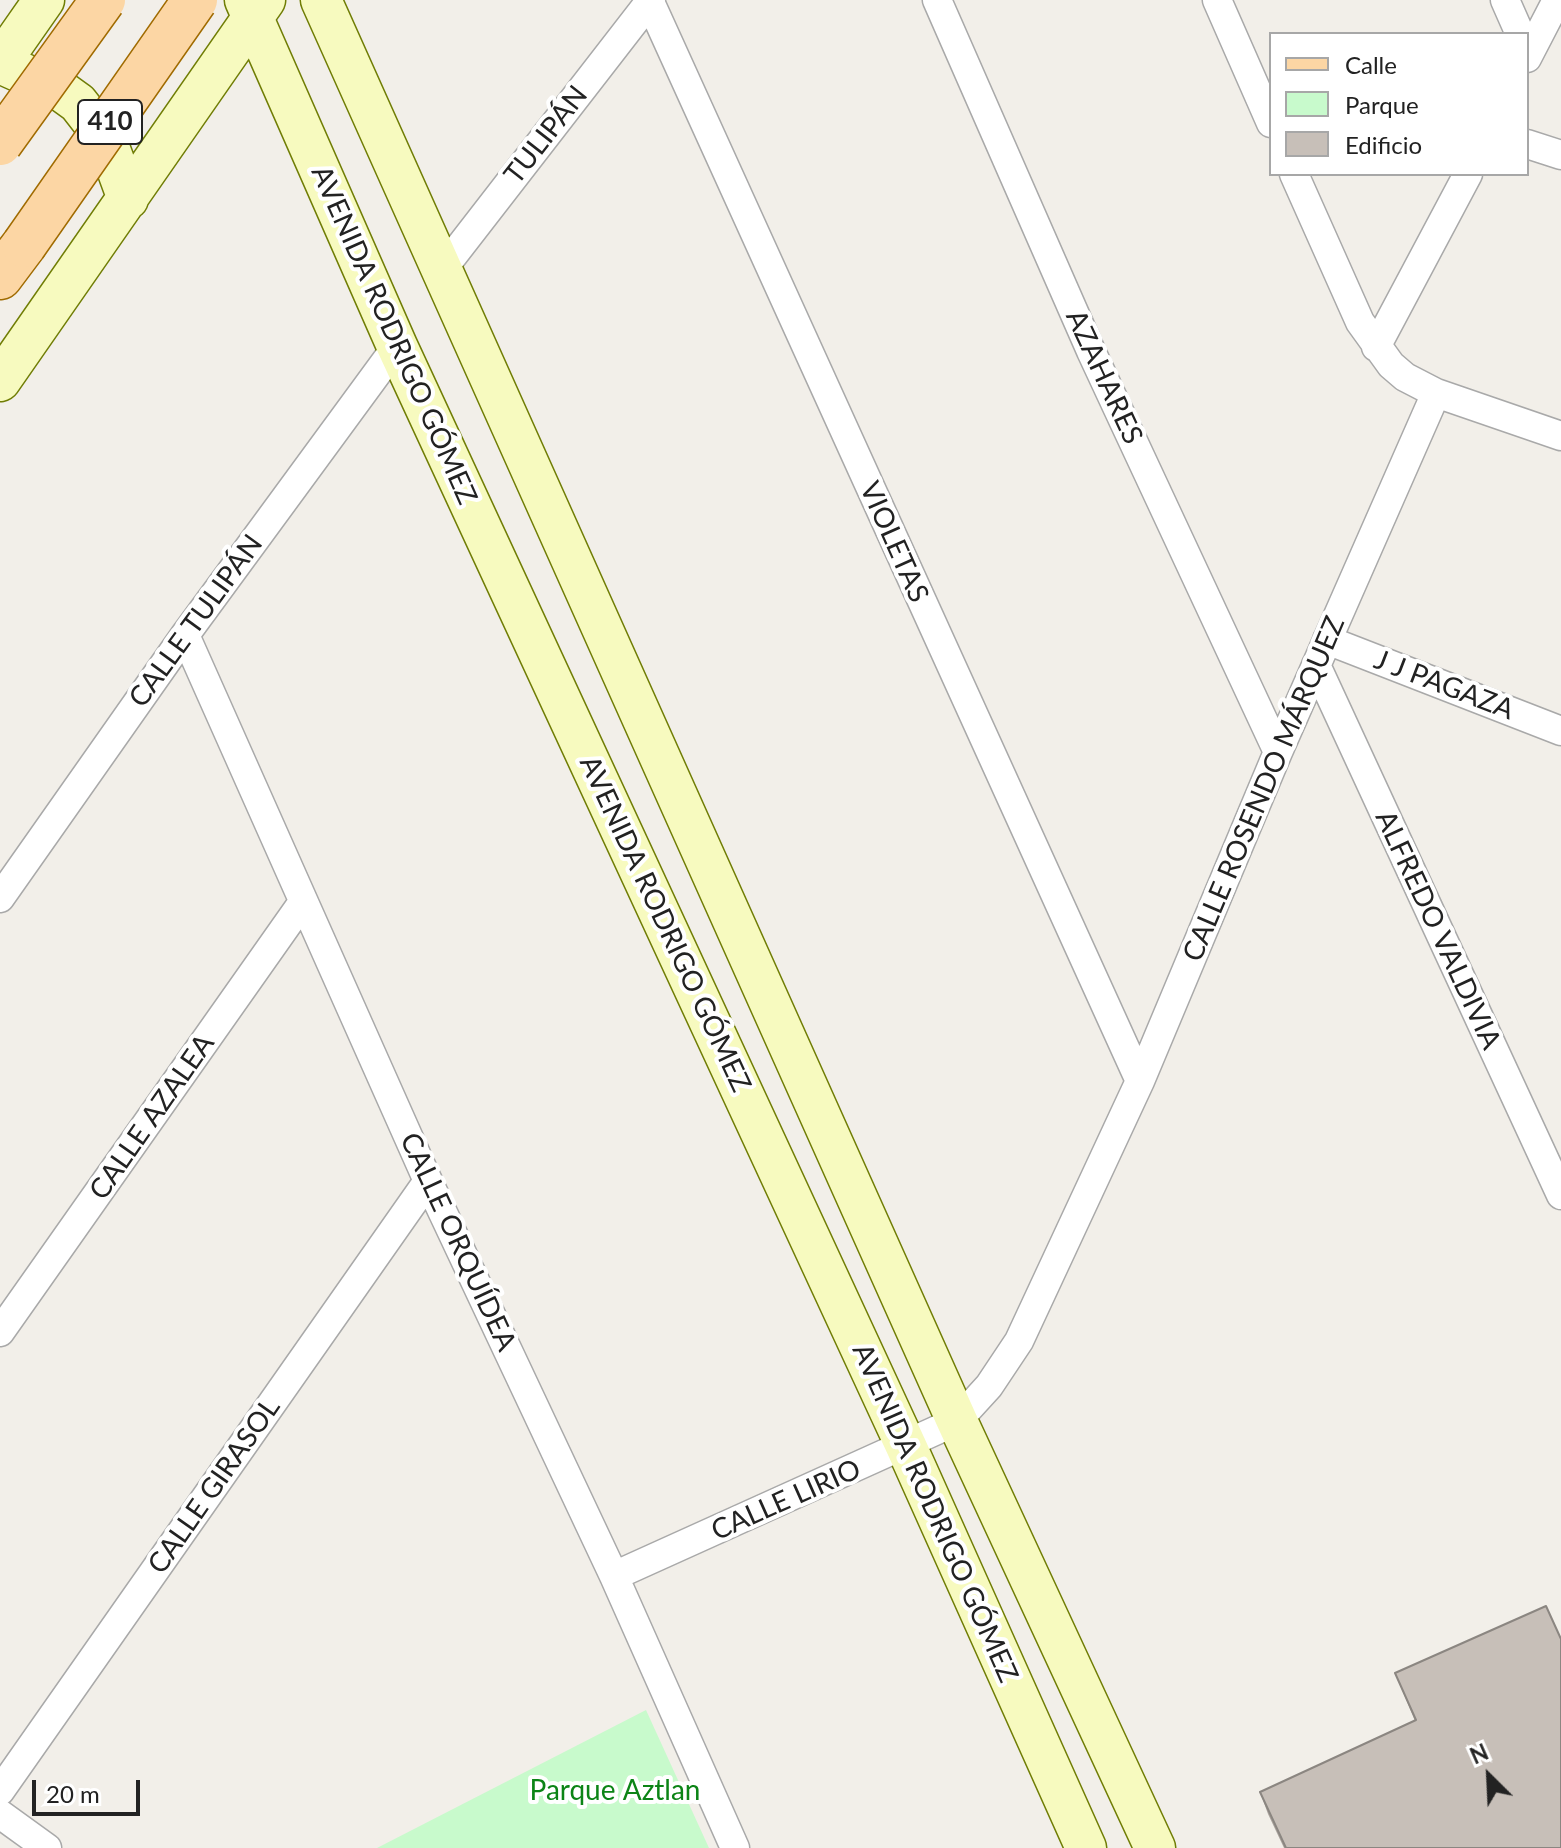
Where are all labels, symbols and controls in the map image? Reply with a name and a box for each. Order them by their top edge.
legend [1269,32,1529,176]
text: Calle [1345,50,1397,79]
street label: TULIPÁN [497,79,595,191]
text: Parque [1345,90,1419,119]
road number: 410 [78,100,142,144]
text: Edificio [1345,130,1422,159]
street label: AVENIDA RODRIGO GÓMEZ [304,161,484,509]
street label: AZAHARES [1058,305,1150,449]
street label: VIOLETAS [853,476,935,608]
street label: CALLE TULIPÁN [122,528,270,714]
street label: CALLE ROSENDO MÁRQUEZ [1176,611,1352,967]
street label: J J PAGAZA [1369,643,1519,727]
street label: AVENIDA RODRIGO GÓMEZ [572,751,758,1097]
street label: ALFREDO VALDIVIA [1368,805,1508,1055]
street label: CALLE AZALEA [83,1028,221,1206]
street label: CALLE ORQUÍDEA [393,1128,523,1356]
street label: AVENIDA RODRIGO GÓMEZ [845,1339,1025,1687]
street label: CALLE GIRASOL [141,1392,287,1580]
street label: CALLE LIRIO [706,1452,866,1548]
north arrow [1449,1736,1529,1816]
text: N [1466,1738,1492,1769]
scale bar [36,1764,144,1814]
park label: Parque Aztlan [530,1774,700,1808]
text: 20 m [46,1779,100,1808]

